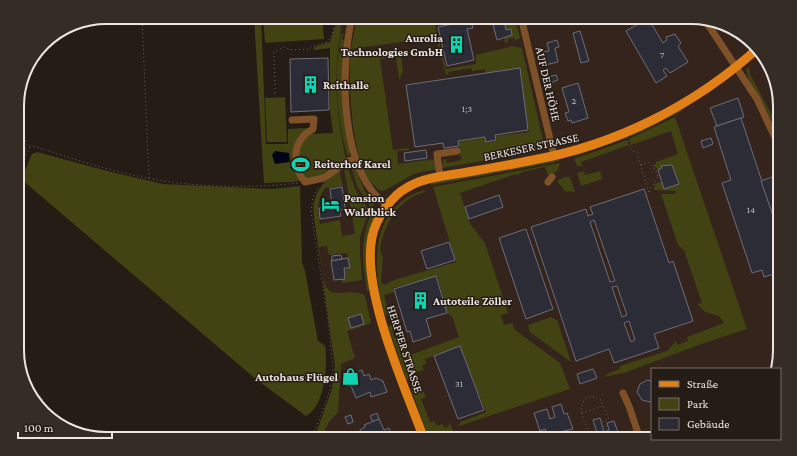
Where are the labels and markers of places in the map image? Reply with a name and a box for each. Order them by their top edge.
place label: Aurolia Technologies GmbH [341,31,443,59]
building icon: Aurolia Technologies GmbH [446,35,466,55]
building icon: Reithalle [300,75,320,95]
place label: Reithalle [323,78,369,92]
sports icon: Reiterhof Karel [291,154,311,174]
place label: Reiterhof Karel [314,157,391,171]
place label: Pension Waldblick [343,191,397,219]
hotel icon: Pension Waldblick [321,195,341,215]
building icon: Autoteile Zöller [410,291,430,311]
place label: Autoteile Zöller [432,294,512,308]
shop icon: Autohaus Flügel [341,367,361,387]
place label: Autohaus Flügel [254,370,339,384]

